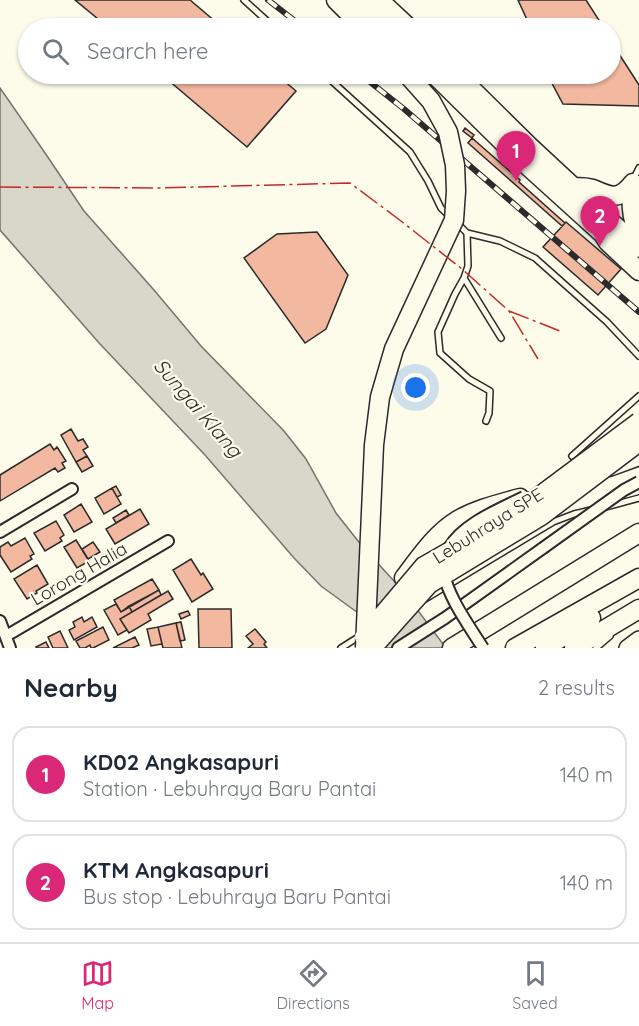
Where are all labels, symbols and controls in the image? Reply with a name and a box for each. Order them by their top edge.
search box [18,18,621,84]
icon: search [39,35,72,68]
text: Search here [87,37,208,65]
pin: 1 [496,132,536,181]
pin: 2 [580,196,620,246]
water label: Sungai Klang [149,353,249,463]
your location [401,373,430,402]
street label: Lebuhraya SPE [428,482,547,569]
street label: Lorong Halia [27,537,131,610]
text: Nearby [24,671,118,704]
text: 2 results [538,675,615,700]
text: KD02 Angkasapuri [83,748,279,776]
text: 1 [42,762,49,787]
text: 140 m [560,762,613,787]
text: Station · Lebuhraya Baru Pantai [83,776,376,801]
text: KTM Angkasapuri [83,856,269,884]
text: 2 [40,870,51,895]
text: 140 m [560,870,613,895]
text: Bus stop · Lebuhraya Baru Pantai [83,884,391,909]
tab: Map [81,957,114,1013]
tab: Directions [277,957,350,1013]
tab: Saved [512,957,558,1013]

